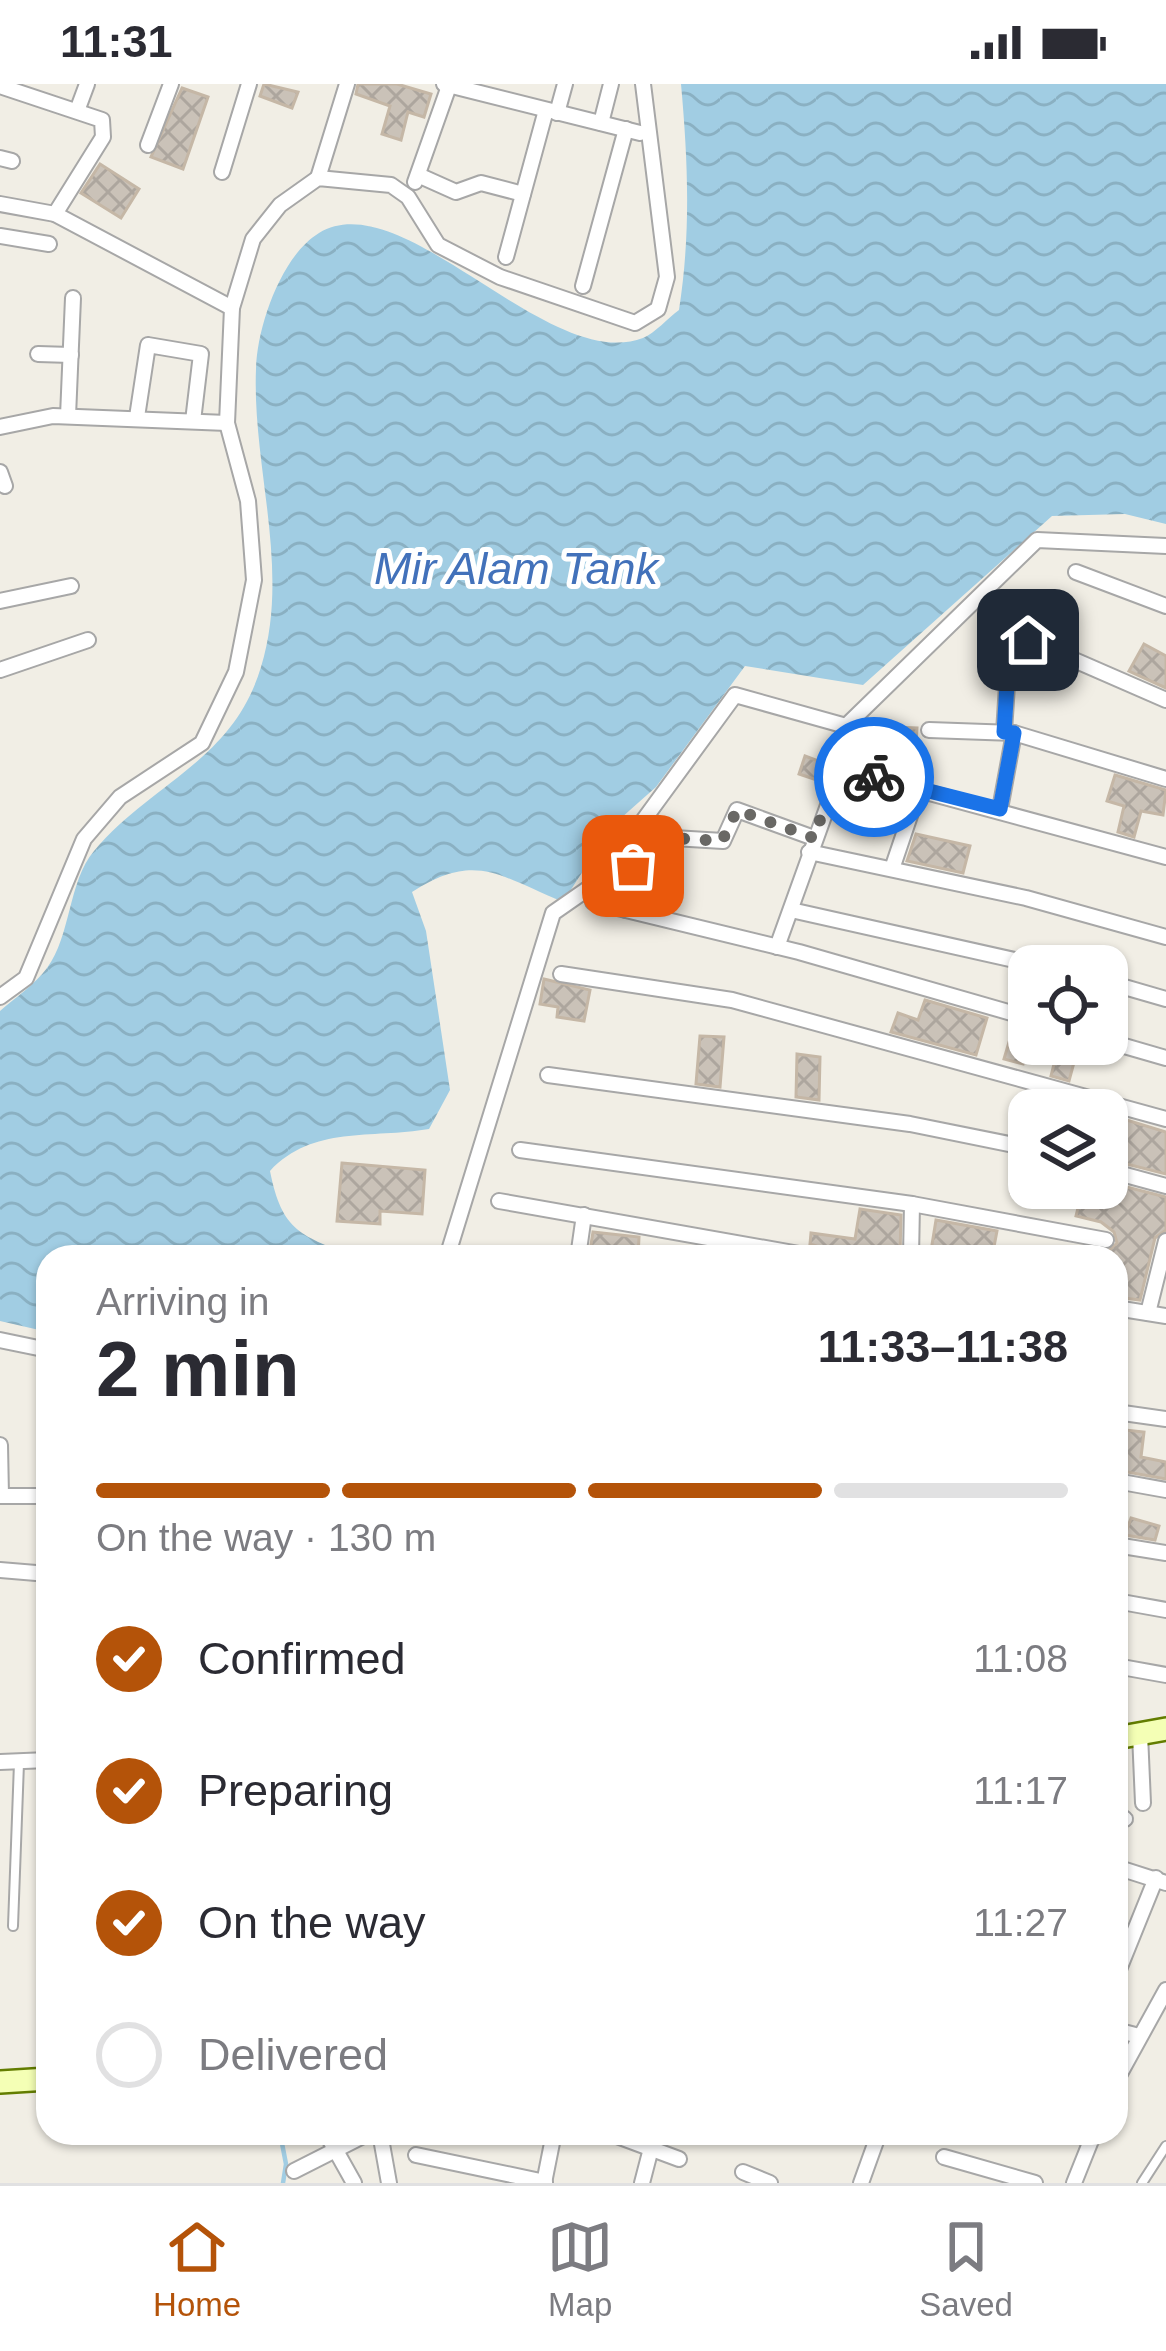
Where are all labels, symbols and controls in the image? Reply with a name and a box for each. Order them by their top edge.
text: 11:31 [60,16,173,67]
water label: Mir Alam Tank [374,543,661,594]
pin [977,589,1079,691]
icon: home [995,607,1061,673]
courier [814,717,934,837]
icon: bike [841,744,907,810]
pin [582,815,684,917]
icon: bag [600,833,666,899]
map controls [1008,945,1128,1209]
button: locate [1008,945,1128,1065]
button: layers [1008,1089,1128,1209]
text: Arriving in [96,1280,269,1323]
text: 11:33–11:38 [818,1321,1068,1372]
text: 2 min [96,1325,300,1413]
text: On the way · 130 m [96,1516,436,1559]
icon: check [96,1626,162,1692]
text: Confirmed [198,1633,406,1684]
text: 11:08 [973,1637,1068,1680]
icon: check [96,1758,162,1824]
text: Preparing [198,1765,393,1816]
text: 11:17 [973,1769,1068,1812]
icon: check [96,1890,162,1956]
text: On the way [198,1897,426,1948]
text: 11:27 [973,1901,1068,1944]
text: Delivered [198,2029,388,2080]
tab: Home [153,2214,241,2324]
tab: Map [547,2214,613,2324]
tab: Saved [919,2214,1013,2324]

